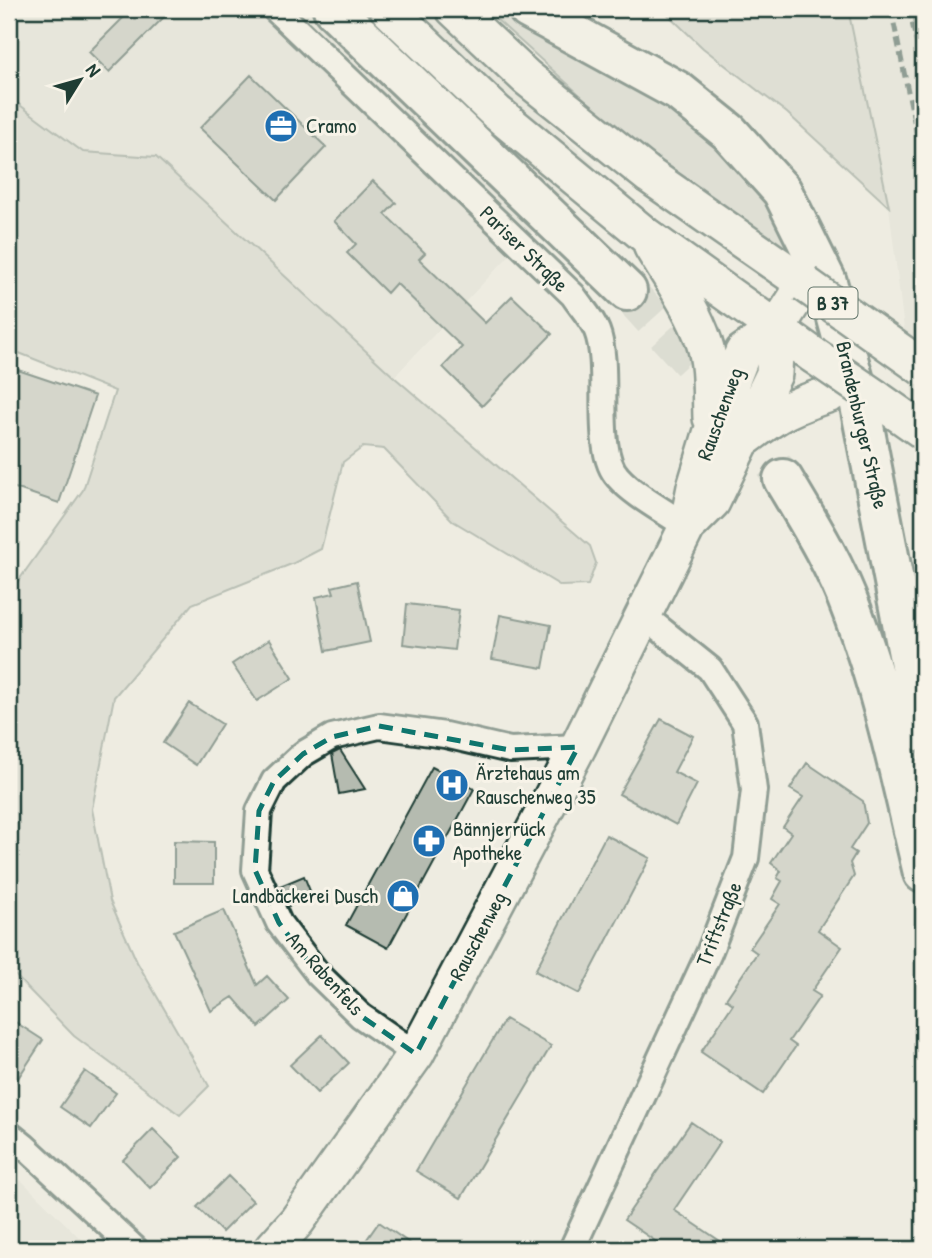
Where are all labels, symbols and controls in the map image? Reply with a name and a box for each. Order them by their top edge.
north arrow [46,46,116,116]
text: N [80,58,107,82]
office icon: Cramo [262,107,300,145]
place label: Cramo [306,111,357,140]
street label: Pariser Straße [474,199,575,298]
road number: B 37 [808,288,858,318]
street label: Brandenburger Straße [829,338,896,511]
street label: Rauschenweg [689,364,750,464]
place label: Ärztehaus am Rauschenweg 35 [476,758,596,811]
hospital icon: Ärztehaus am Rauschenweg 35 [433,766,471,804]
place label: Bännjerrück Apotheke [453,814,546,867]
pharmacy icon: Bännjerrück Apotheke [410,822,448,860]
shop icon: Landbäckerei Dusch [384,877,422,915]
street label: Triftstraße [689,877,749,970]
place label: Landbäckerei Dusch [233,881,378,910]
street label: Rauschenweg [442,886,513,985]
street label: Am Rabenfels [280,926,371,1022]

